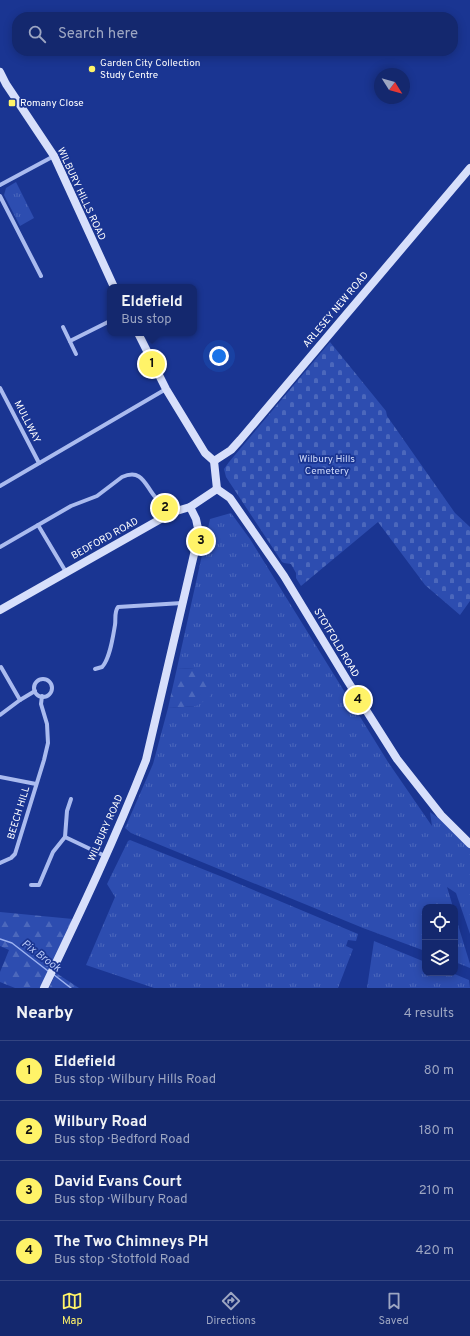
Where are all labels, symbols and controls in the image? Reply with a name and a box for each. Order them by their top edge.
search box [12,12,458,56]
icon: search [26,23,48,45]
text: Search here [58,25,138,44]
place label: Garden City Collection Study Centre [100,57,200,82]
marker: Garden City Collection Study Centre [87,64,97,74]
north arrow [374,68,410,104]
place label: Romany Close [20,97,84,110]
marker: Romany Close [7,98,17,108]
street label: WILBURY HILLS ROAD [54,145,108,243]
street label: ARLESEY NEW ROAD [300,269,372,351]
popup [107,284,197,336]
text: Eldefield [121,293,183,312]
text: Bus stop [121,312,172,328]
your location [209,346,229,366]
pin: 1 [139,349,165,379]
street label: MULLWAY [11,398,44,446]
park label: Wilbury Hills Cemetery [299,453,355,478]
pin: 2 [152,493,178,523]
street label: BEDFORD ROAD [69,515,141,563]
pin: 3 [188,526,214,556]
street label: STOTFOLD ROAD [310,606,362,680]
pin: 4 [345,685,371,715]
street label: BEECH HILL [5,785,33,841]
street label: WILBURY ROAD [85,792,127,863]
map controls [422,904,458,976]
button: locate [422,904,458,940]
water label: Pix Brook [19,937,64,976]
button: layers [422,940,458,976]
text: Nearby [16,1003,73,1025]
text: 4 results [404,1006,454,1022]
text: Eldefield [54,1053,116,1072]
text: 1 [26,1063,32,1079]
text: 80 m [424,1063,454,1079]
text: Bus stop · Wilbury Hills Road [54,1072,216,1088]
text: Wilbury Road [54,1113,147,1132]
text: 2 [25,1123,33,1139]
text: 180 m [419,1123,454,1139]
text: Bus stop · Bedford Road [54,1132,190,1148]
text: David Evans Court [54,1173,182,1192]
text: 3 [25,1183,33,1199]
text: 210 m [419,1183,454,1199]
text: Bus stop · Wilbury Road [54,1192,188,1208]
text: The Two Chimneys PH [54,1233,209,1252]
text: 4 [25,1243,33,1259]
text: 420 m [416,1243,454,1259]
text: Bus stop · Stotfold Road [54,1252,190,1268]
tab: Map [61,1290,83,1328]
tab: Directions [206,1290,256,1328]
tab: Saved [378,1290,409,1328]

